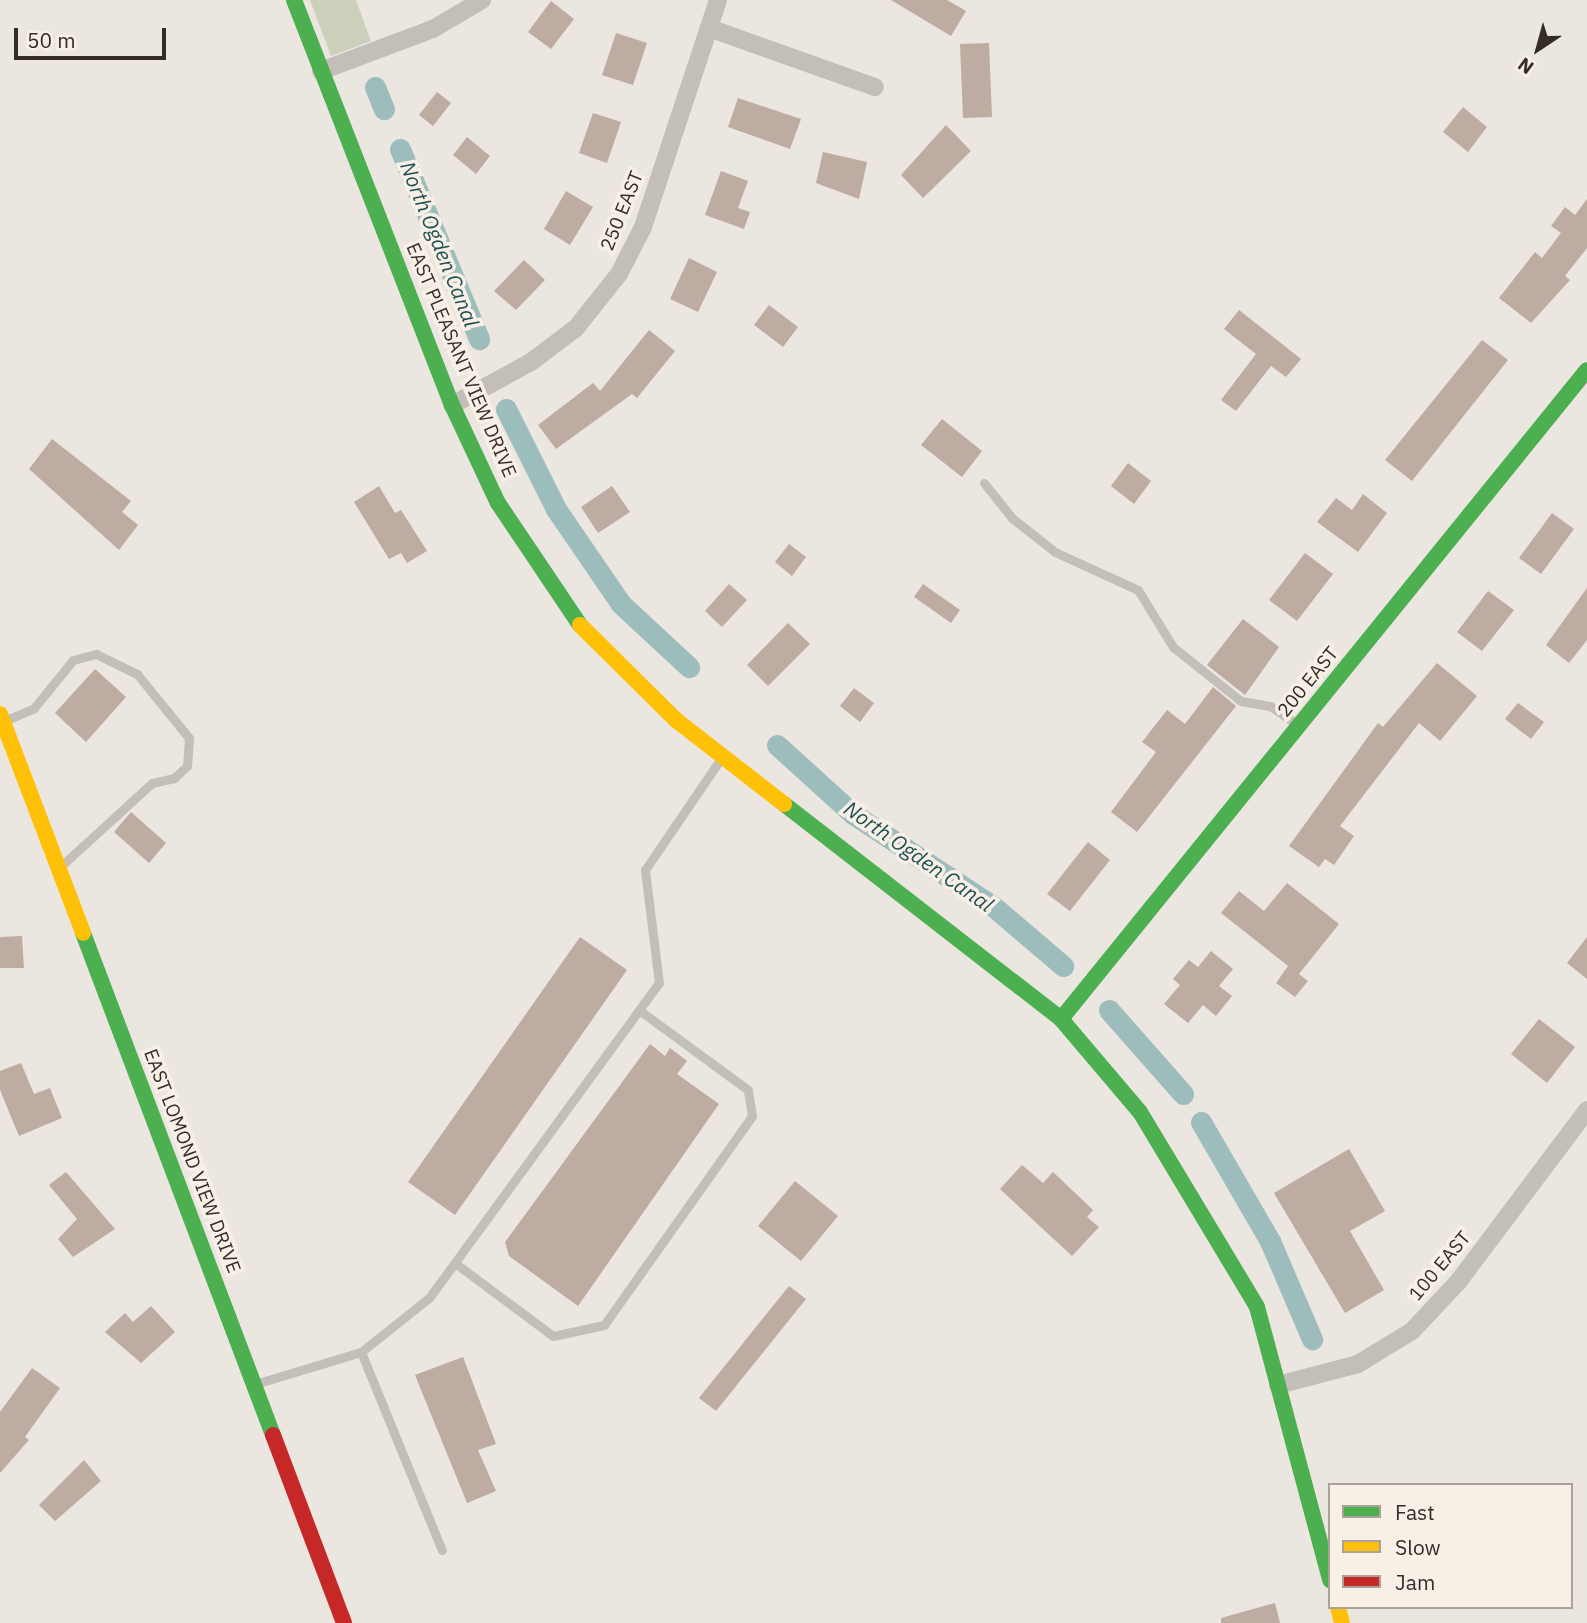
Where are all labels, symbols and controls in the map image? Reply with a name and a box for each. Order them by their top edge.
scale bar [18,14,170,58]
north arrow [1503,14,1573,84]
text: 50 m [27,26,76,54]
text: N [1513,52,1538,80]
water label: North Ogden Canal [395,158,485,330]
street label: 250 EAST [596,168,648,254]
street label: EAST PLEASANT VIEW DRIVE [401,239,521,481]
street label: 200 EAST [1273,642,1343,722]
water label: North Ogden Canal [840,795,998,917]
street label: EAST LOMOND VIEW DRIVE [139,1046,245,1276]
street label: 100 EAST [1404,1227,1476,1305]
legend [1328,1483,1573,1609]
text: Fast [1395,1498,1435,1526]
text: Slow [1395,1533,1441,1561]
text: Jam [1395,1568,1435,1596]

